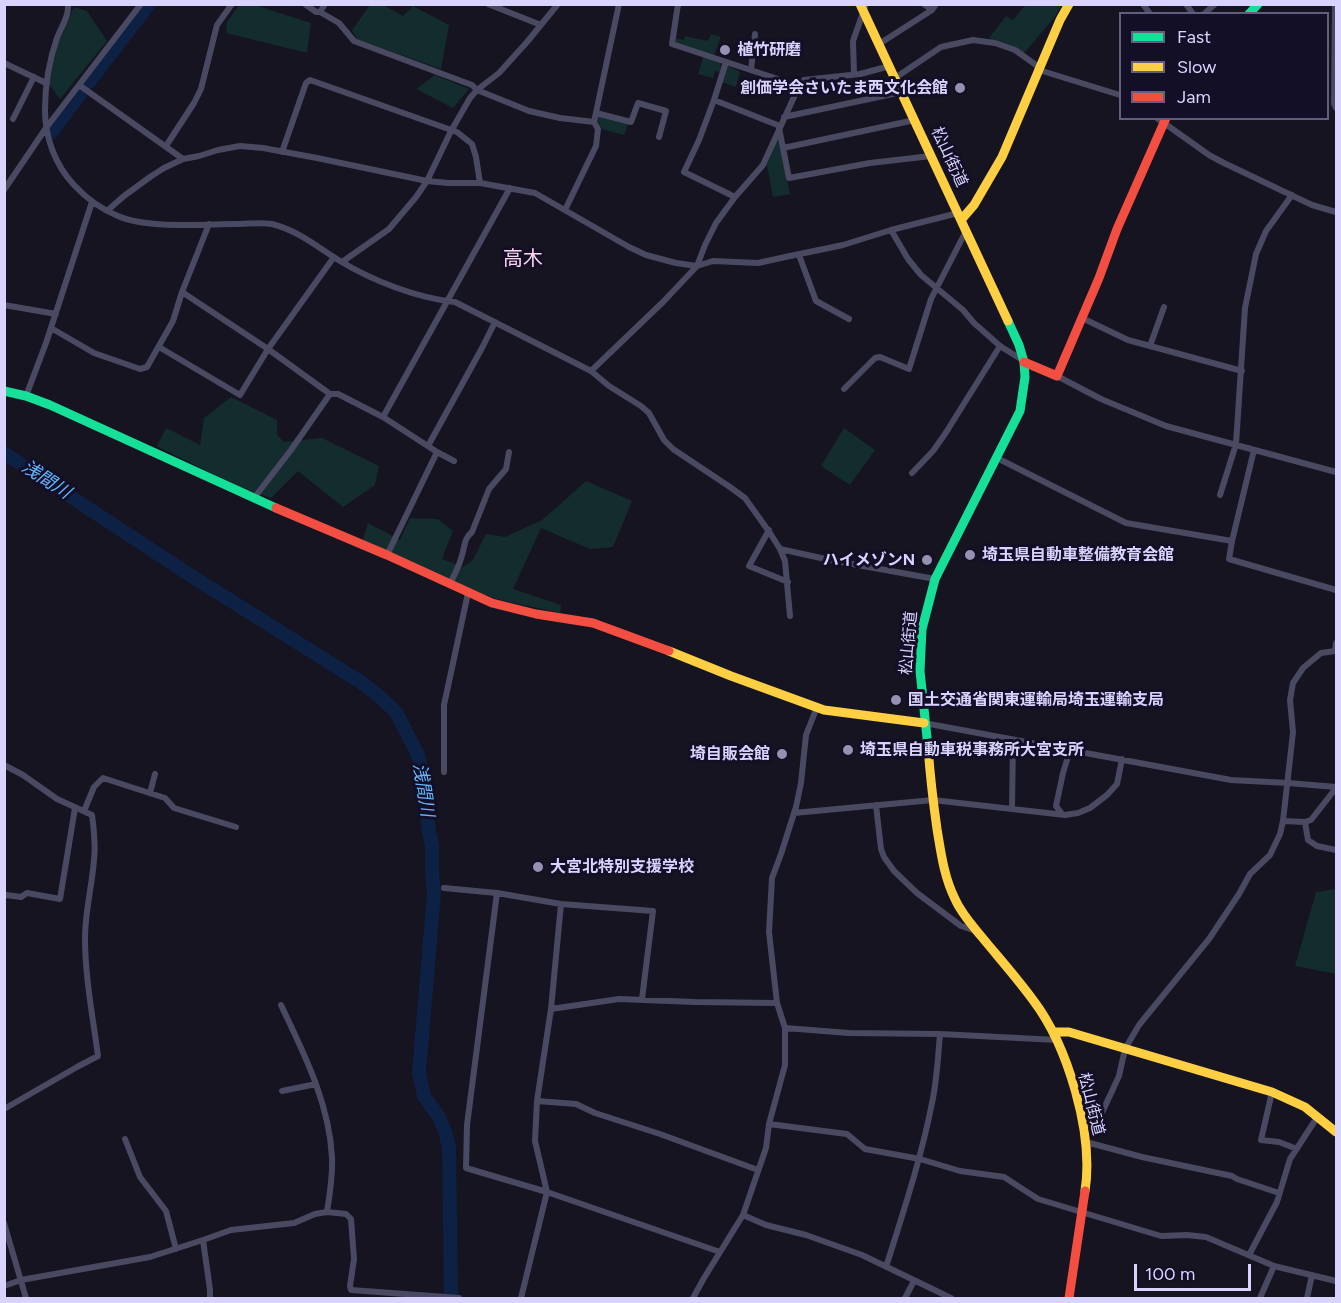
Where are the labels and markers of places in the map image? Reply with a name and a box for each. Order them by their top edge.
place label: 植竹研磨 [737,40,801,60]
marker: 植竹研磨 [718,43,732,57]
place label: 創価学会さいたま西文化会館 [740,78,948,98]
marker: 創価学会さいたま西文化会館 [953,81,967,95]
place label: 埼玉県自動車整備教育会館 [982,545,1174,565]
marker: 埼玉県自動車整備教育会館 [963,548,977,562]
place label: ハイメゾンN [823,550,915,570]
marker: ハイメゾンN [920,553,934,567]
place label: 国土交通省関東運輸局埼玉運輸支局 [908,690,1164,710]
marker: 国土交通省関東運輸局埼玉運輸支局 [889,693,903,707]
place label: 埼玉県自動車税事務所大宮支所 [860,740,1084,760]
marker: 埼玉県自動車税事務所大宮支所 [841,743,855,757]
place label: 埼自販会館 [690,744,770,764]
marker: 埼自販会館 [775,747,789,761]
place label: 大宮北特別支援学校 [550,857,694,877]
marker: 大宮北特別支援学校 [531,860,545,874]

